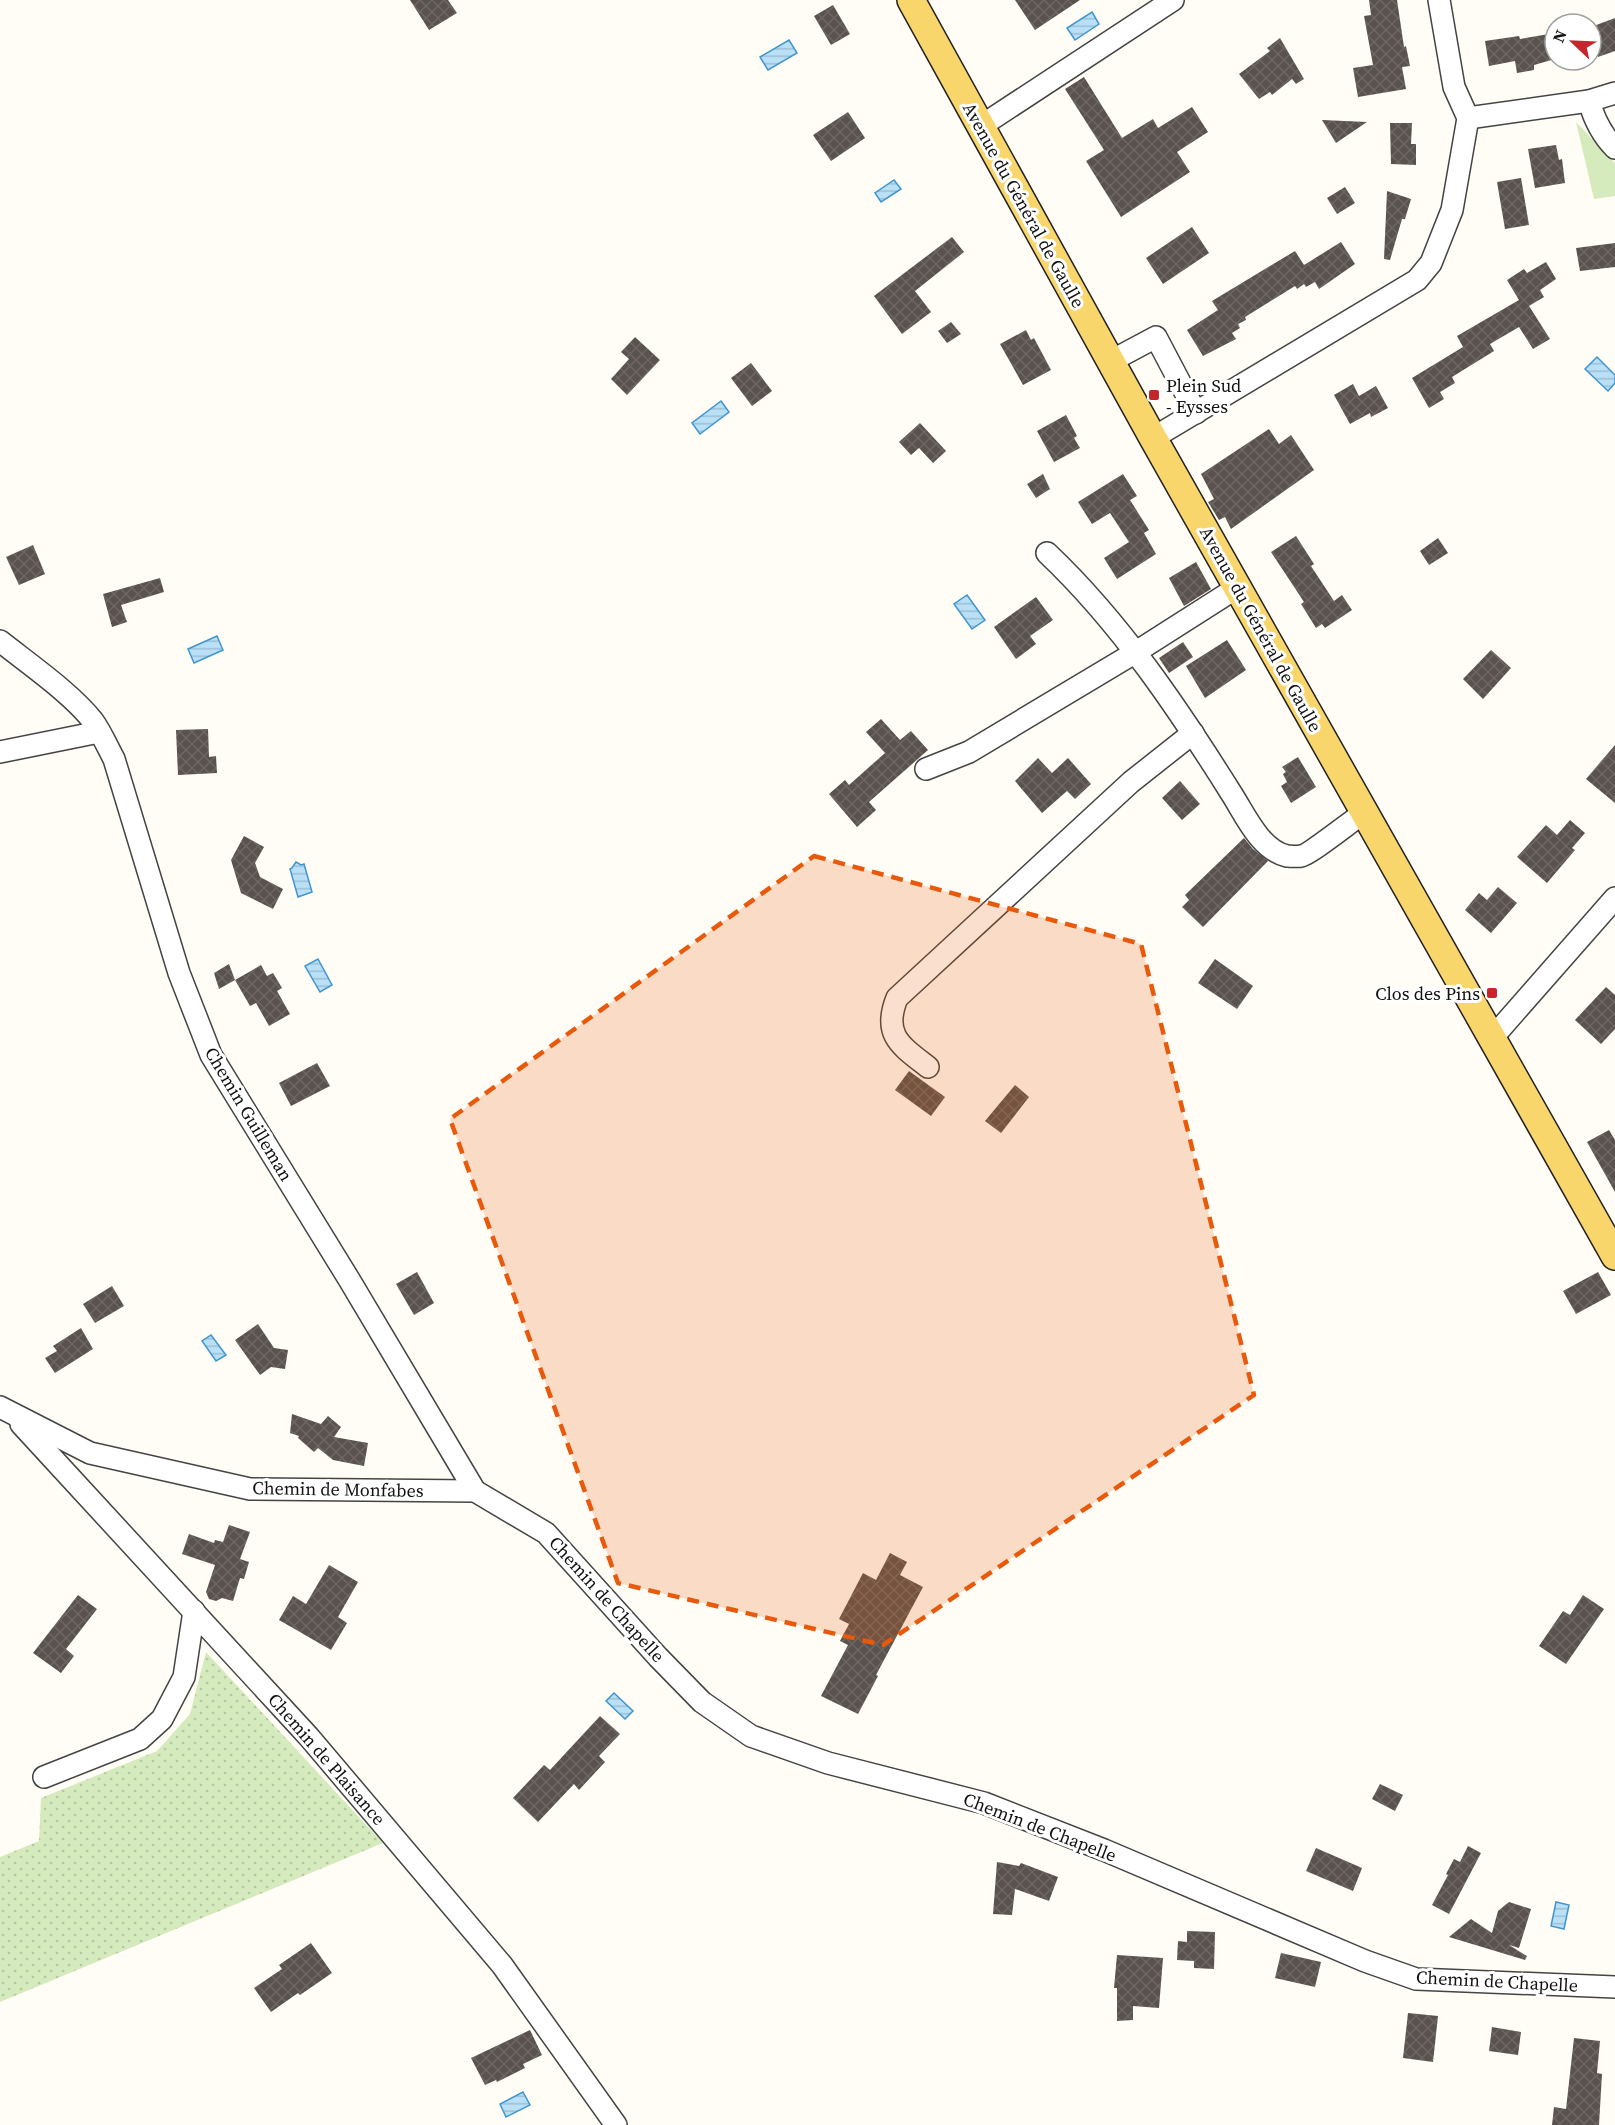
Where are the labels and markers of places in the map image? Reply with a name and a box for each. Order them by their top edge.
place label: Plein Sud - Eysses [1166,373,1241,419]
marker: Plein Sud - Eysses [1147,388,1161,402]
place label: Clos des Pins [1375,981,1480,1006]
marker: Clos des Pins [1485,986,1499,1000]

